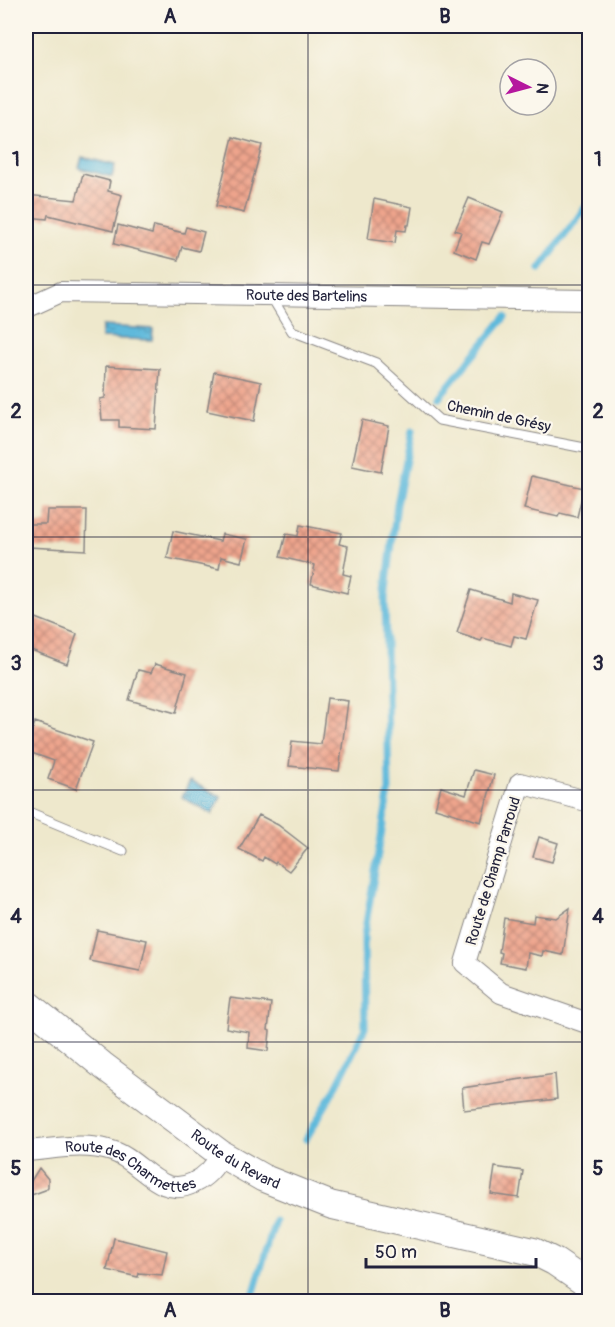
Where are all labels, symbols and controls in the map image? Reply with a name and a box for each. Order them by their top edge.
text: A [164,4,177,29]
text: B [439,4,451,29]
north arrow [498,57,558,117]
text: N [531,82,552,95]
text: 1 [12,147,20,172]
text: 1 [594,147,602,172]
street label: Route des Bartelins [246,286,368,307]
street label: Chemin de Grésy [445,396,553,437]
text: 2 [10,399,22,424]
text: 2 [592,399,604,424]
text: 3 [10,651,22,676]
text: 3 [592,651,604,676]
street label: Route de Champ Parroud [462,795,525,948]
text: 4 [10,904,22,929]
text: 4 [592,904,604,929]
street label: Route du Revard [187,1126,283,1194]
street label: Route des Charmettes [65,1137,199,1197]
text: 5 [11,1156,22,1181]
text: 5 [593,1156,604,1181]
scale bar [366,1231,536,1269]
text: 50 m [375,1241,417,1264]
text: A [164,1298,177,1323]
text: B [439,1298,451,1323]

